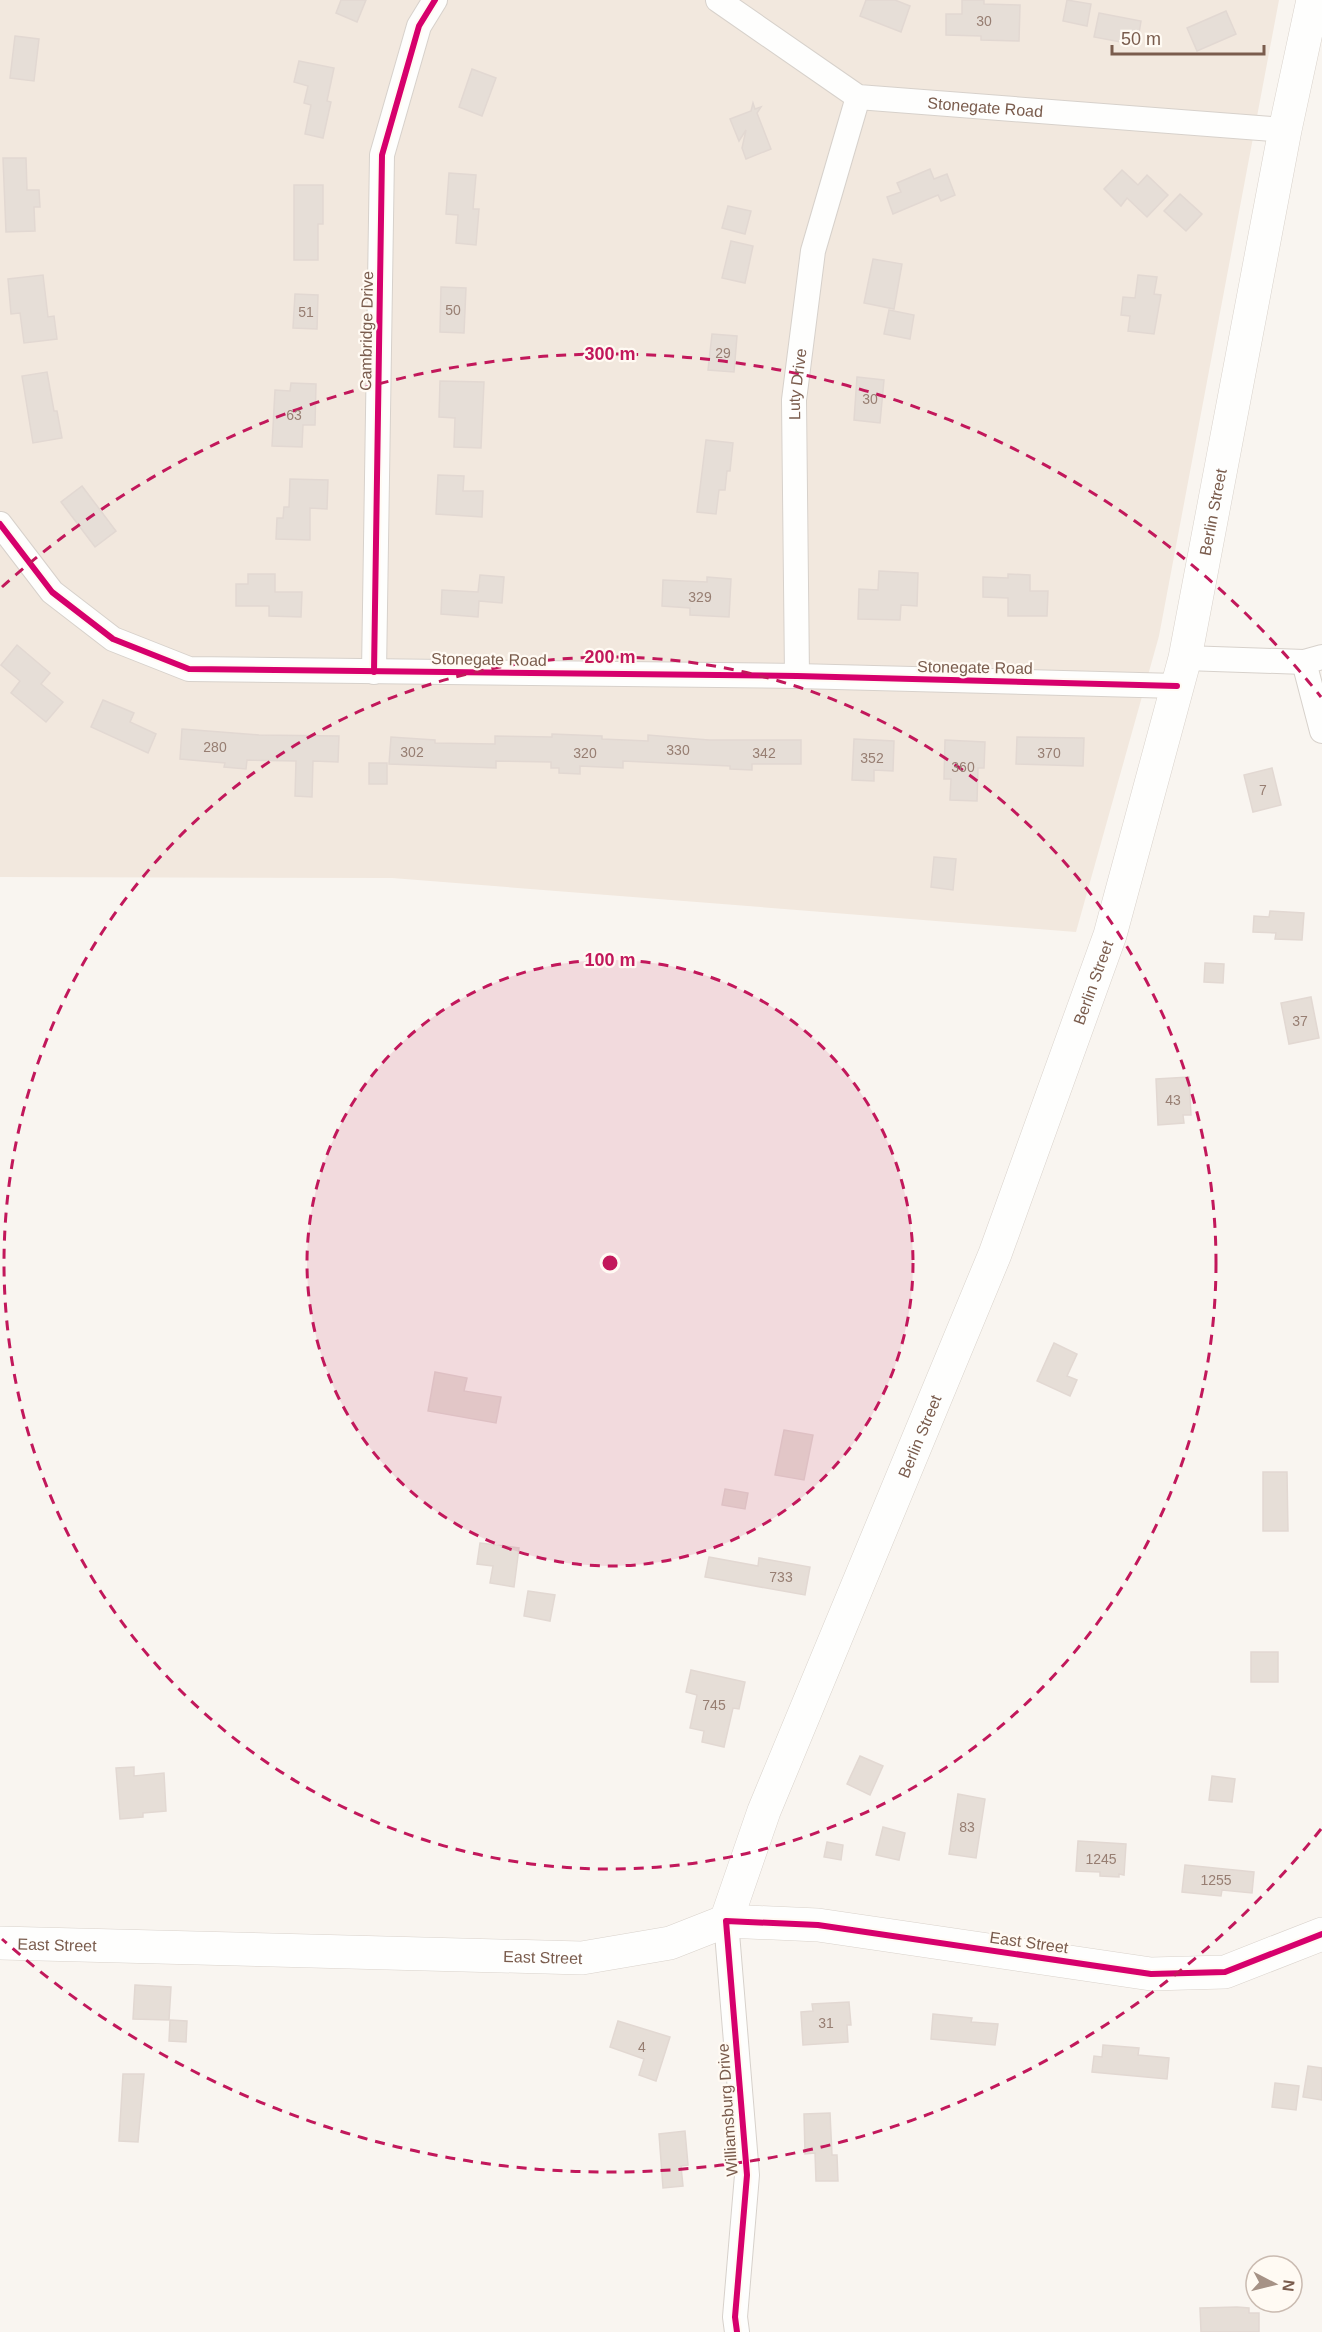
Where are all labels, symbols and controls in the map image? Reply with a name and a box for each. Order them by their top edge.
house number: 30 [976,13,992,29]
scale bar [1112,18,1264,56]
text: 50 m [1121,29,1161,49]
street label: Stonegate Road [927,94,1044,120]
street label: Cambridge Drive [357,271,376,391]
house number: 50 [445,302,461,318]
house number: 51 [298,304,314,320]
text: 300 m [584,344,636,364]
house number: 29 [715,345,731,361]
street label: Luty Drive [786,347,810,420]
house number: 30 [862,391,878,407]
house number: 63 [286,407,302,423]
street label: Berlin Street [1197,467,1230,557]
house number: 329 [688,589,712,605]
text: 200 m [584,647,636,667]
street label: Stonegate Road [431,650,547,669]
street label: Stonegate Road [917,658,1033,677]
house number: 280 [203,739,227,755]
house number: 330 [666,742,690,758]
house number: 302 [400,744,424,760]
house number: 320 [573,745,597,761]
house number: 342 [752,745,776,761]
house number: 370 [1037,745,1061,761]
house number: 352 [860,750,884,766]
house number: 360 [951,759,975,775]
house number: 7 [1259,782,1267,798]
street label: Berlin Street [1070,938,1116,1027]
text: 100 m [584,950,636,970]
house number: 37 [1292,1013,1308,1029]
house number: 43 [1165,1092,1181,1108]
centre of rings [600,1253,620,1273]
street label: Berlin Street [895,1392,945,1480]
house number: 733 [769,1569,793,1585]
house number: 745 [702,1697,726,1713]
house number: 83 [959,1819,975,1835]
house number: 1245 [1085,1851,1117,1867]
house number: 1255 [1200,1872,1232,1888]
street label: East Street [989,1929,1070,1956]
street label: East Street [17,1935,97,1955]
street label: East Street [503,1948,583,1967]
house number: 31 [818,2015,834,2031]
house number: 4 [638,2039,646,2055]
street label: Williamsburg Drive [714,2043,741,2177]
north arrow [1244,2254,1304,2314]
text: N [1279,2279,1298,2293]

